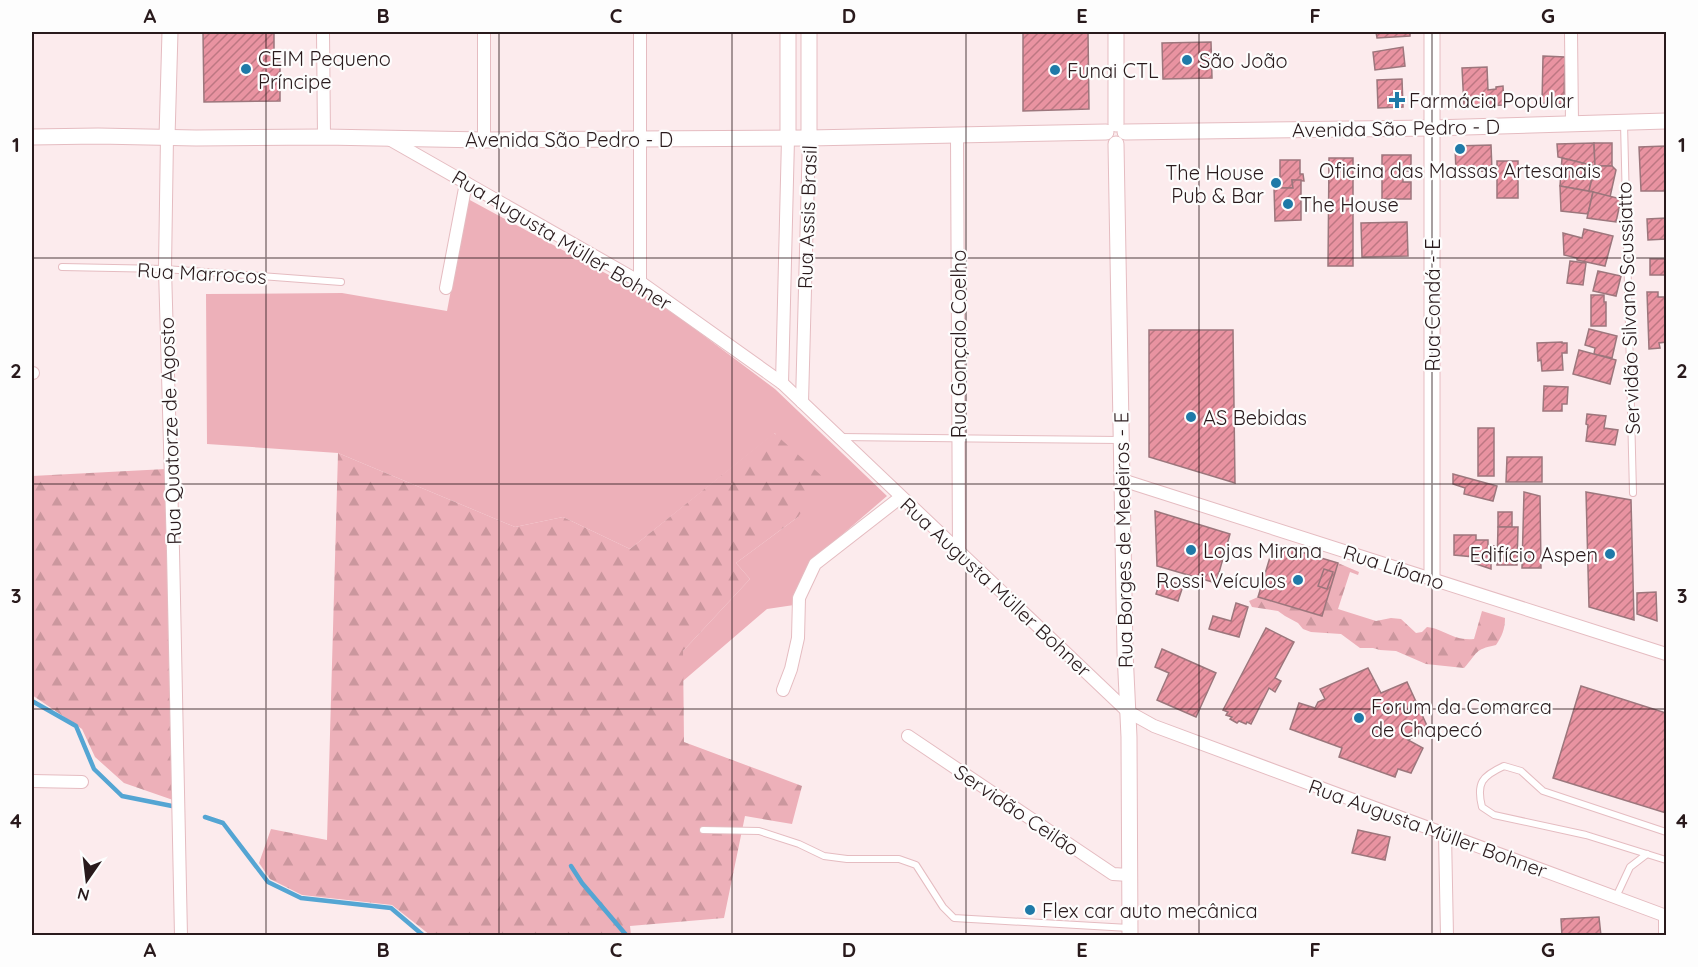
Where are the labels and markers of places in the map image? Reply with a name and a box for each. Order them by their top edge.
place label: CEIM Pequeno Príncipe [258,46,391,94]
place label: São João [1199,48,1288,73]
marker: São João [1180,53,1194,67]
place label: Funai CTL [1067,58,1159,83]
marker: CEIM Pequeno Príncipe [239,62,253,76]
marker: Funai CTL [1048,63,1062,77]
place label: Farmácia Popular [1409,88,1574,113]
marker: Farmácia Popular [1390,93,1404,107]
marker: Oficina das Massas Artesanais [1453,142,1467,156]
place label: Oficina das Massas Artesanais [1319,158,1601,183]
place label: The House Pub & Bar [1165,160,1264,208]
marker: The House Pub & Bar [1269,176,1283,190]
place label: The House [1300,192,1399,217]
marker: The House [1281,197,1295,211]
place label: AS Bebidas [1203,405,1307,430]
marker: AS Bebidas [1184,410,1198,424]
place label: Lojas Mirana [1203,538,1322,563]
place label: Edifício Aspen [1469,542,1598,567]
marker: Lojas Mirana [1184,543,1198,557]
marker: Edifício Aspen [1603,547,1617,561]
place label: Rossi Veículos [1156,568,1286,593]
marker: Rossi Veículos [1291,573,1305,587]
place label: Forum da Comarca de Chapecó [1371,694,1552,742]
marker: Forum da Comarca de Chapecó [1352,711,1366,725]
place label: Flex car auto mecânica [1042,898,1258,923]
marker: Flex car auto mecânica [1023,903,1037,917]

